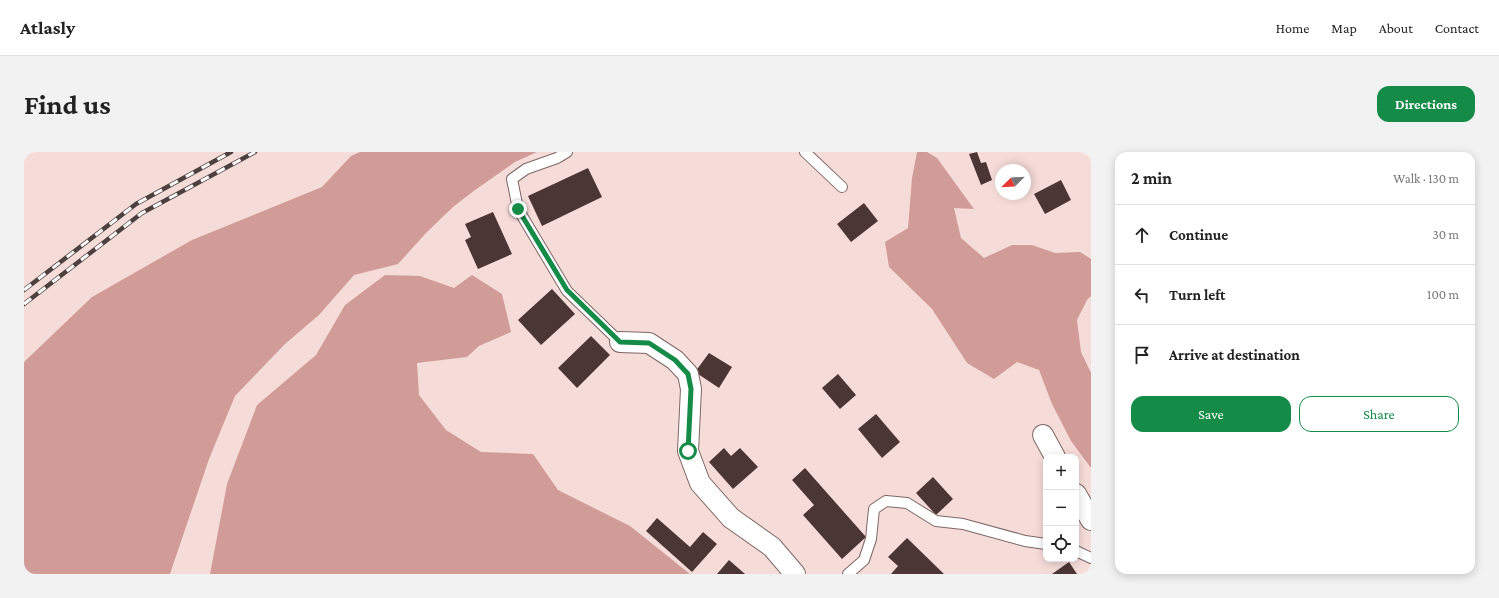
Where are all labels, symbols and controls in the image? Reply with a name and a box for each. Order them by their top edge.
text: Atlasly [20,17,75,38]
text: Home [1276,20,1309,36]
text: Map [1331,20,1357,36]
text: About [1379,20,1413,36]
text: Contact [1435,20,1479,36]
button: Directions [1377,86,1475,122]
text: Find us [24,89,111,120]
north arrow [995,164,1031,200]
text: 2 min [1131,169,1172,188]
text: Walk · 130 m [1393,171,1459,186]
route end [509,200,527,218]
icon: ahead [1131,224,1153,246]
text: Continue [1169,227,1228,243]
text: 30 m [1433,227,1459,242]
icon: left [1131,284,1153,306]
text: Turn left [1169,287,1225,303]
text: 100 m [1427,287,1459,302]
icon: arrive [1131,344,1153,366]
text: Arrive at destination [1169,347,1300,363]
button: Save [1131,396,1291,432]
button: Share [1299,396,1459,432]
route start [679,442,697,460]
map controls [1043,454,1079,562]
button: + [1043,454,1079,490]
button: − [1043,490,1079,526]
button: locate [1043,526,1079,562]

